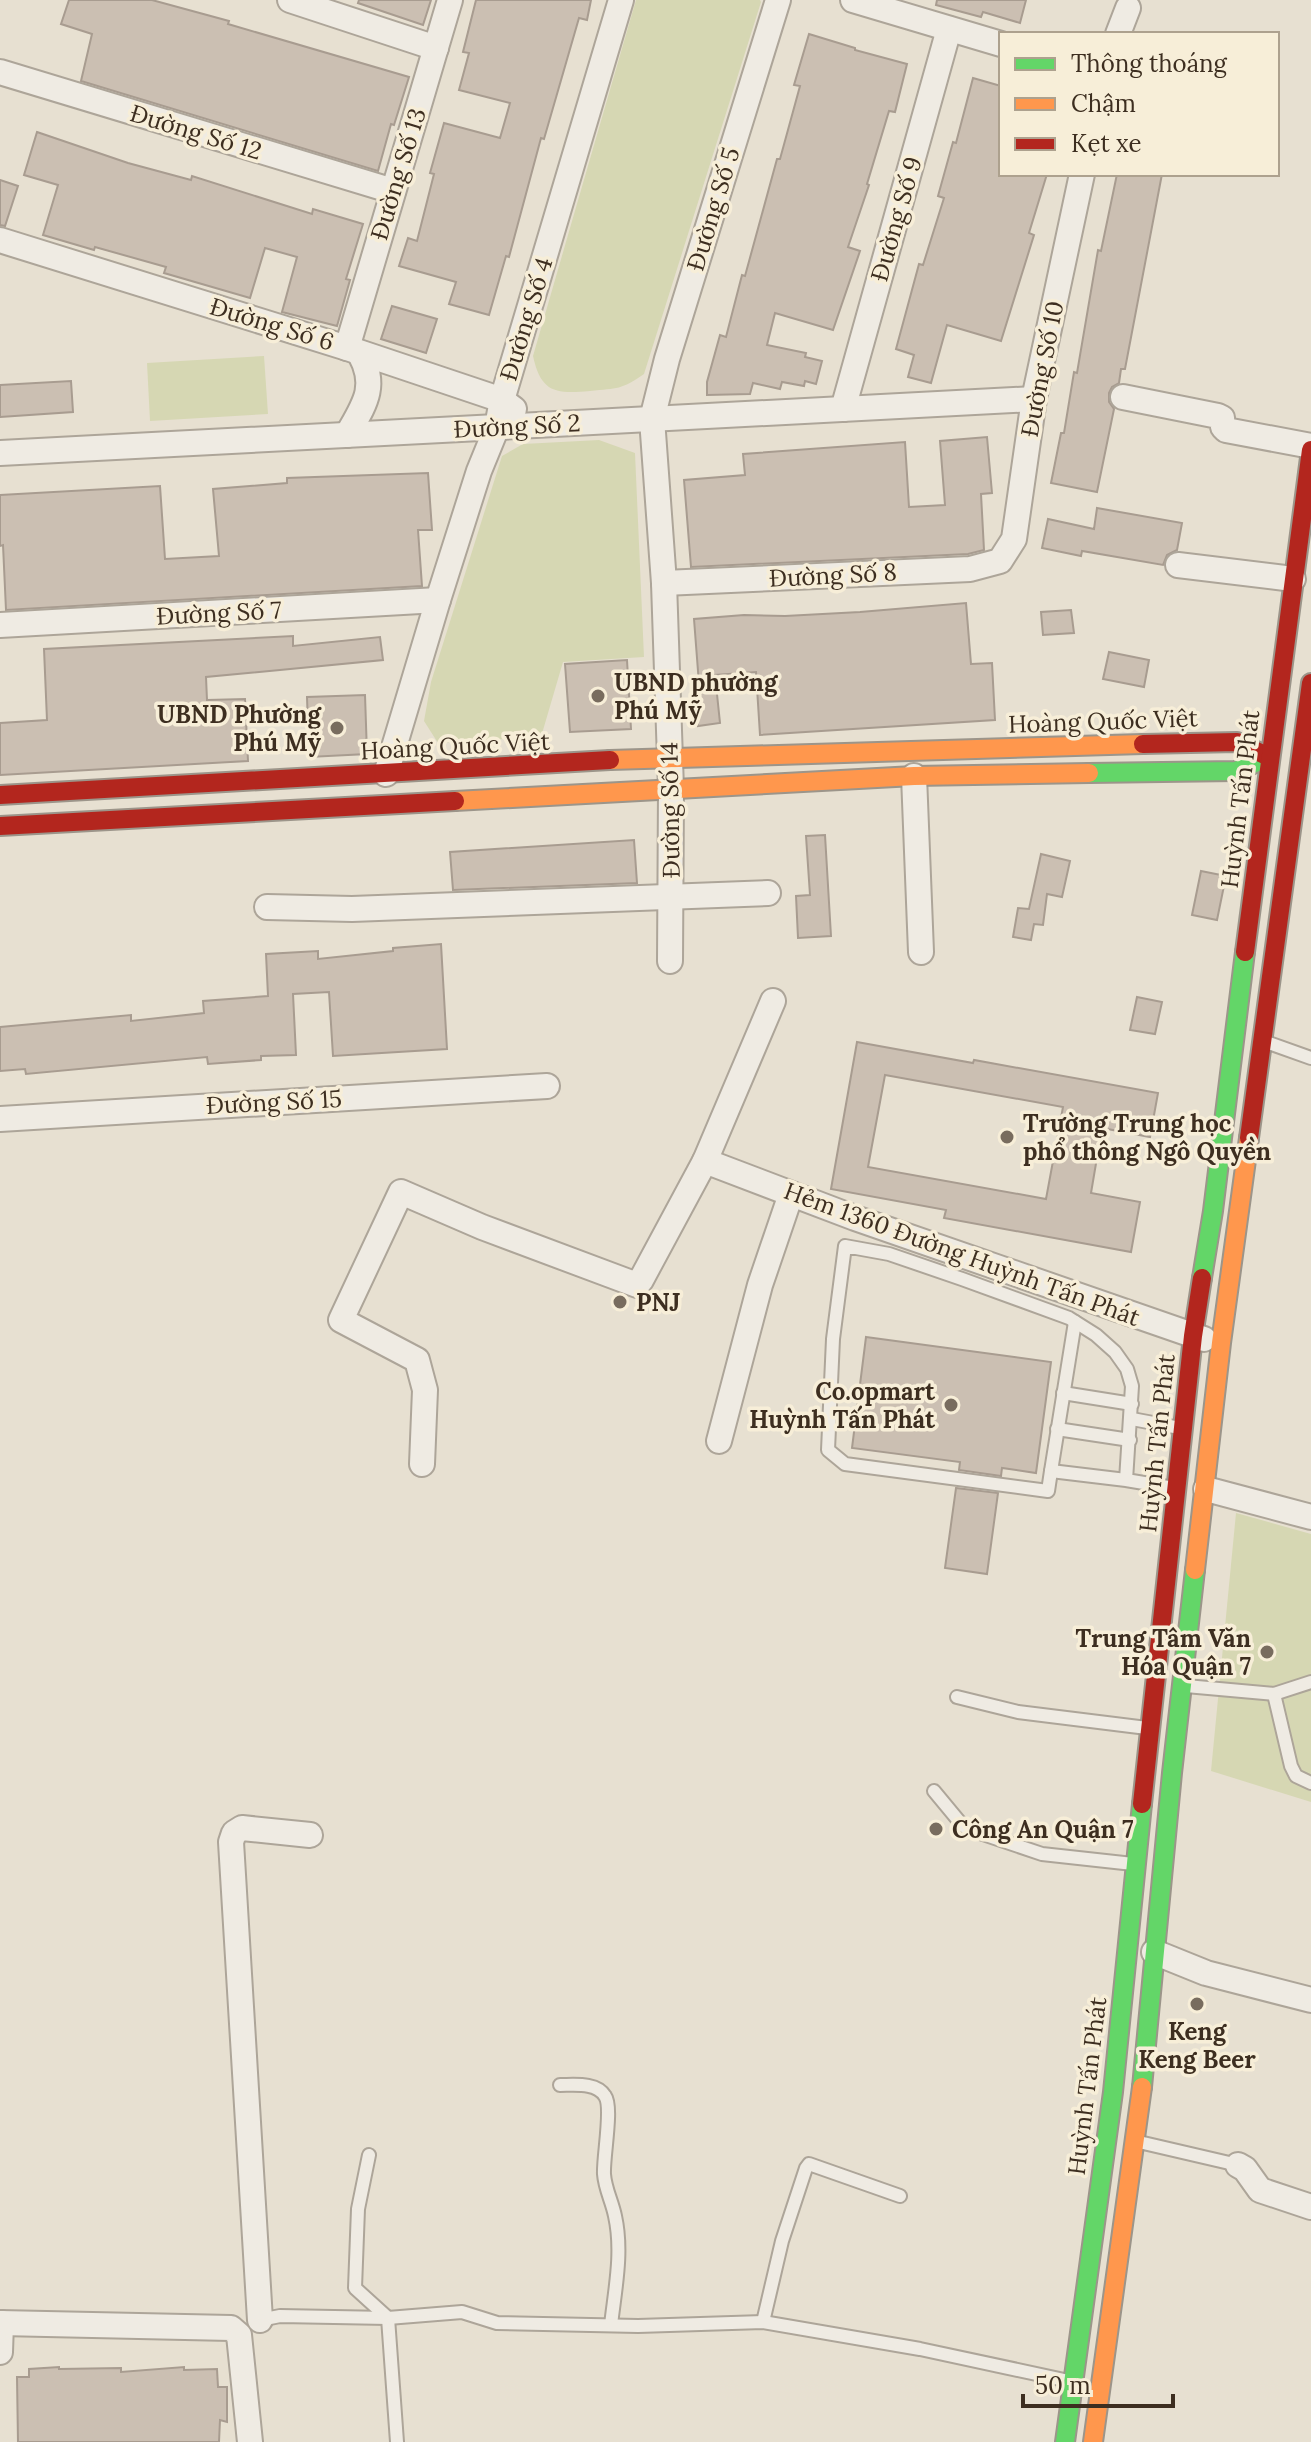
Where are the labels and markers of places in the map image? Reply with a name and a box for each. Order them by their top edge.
place label: UBND phường Phú Mỹ [614,667,779,726]
marker: UBND phường Phú Mỹ [589,687,607,705]
place label: UBND Phường Phú Mỹ [157,699,323,758]
marker: UBND Phường Phú Mỹ [328,719,346,737]
place label: Trường Trung học phổ thông Ngô Quyền [1023,1108,1271,1167]
marker: Trường Trung học phổ thông Ngô Quyền [998,1128,1016,1146]
place label: PNJ [636,1287,681,1318]
marker: PNJ [611,1293,629,1311]
place label: Co.opmart Huỳnh Tấn Phát [749,1376,936,1435]
marker: Co.opmart Huỳnh Tấn Phát [942,1396,960,1414]
place label: Trung Tâm Văn Hóa Quận 7 [1075,1623,1251,1682]
marker: Trung Tâm Văn Hóa Quận 7 [1258,1643,1276,1661]
place label: Công An Quận 7 [952,1814,1133,1845]
marker: Công An Quận 7 [927,1820,945,1838]
marker: Keng Keng Beer [1188,1995,1206,2013]
place label: Keng Keng Beer [1138,2016,1256,2075]

